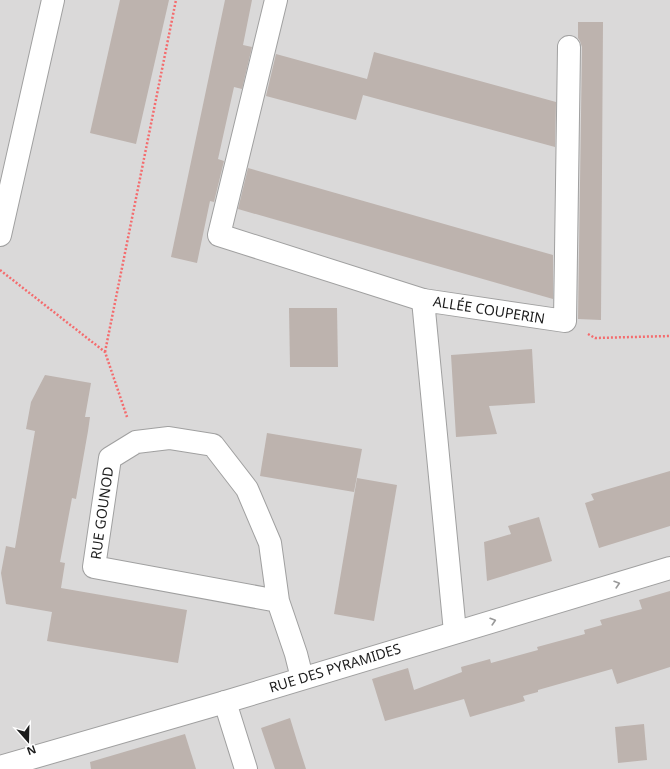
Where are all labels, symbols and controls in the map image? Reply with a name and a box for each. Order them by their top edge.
street label: ALLÉE COUPERIN [432,291,546,328]
street label: RUE GOUNOD [86,465,117,561]
one-way arrow [613,580,620,589]
one-way arrow [489,617,496,626]
street label: RUE DES PYRAMIDES [267,638,403,697]
north arrow [8,721,48,761]
text: N [25,742,38,759]

